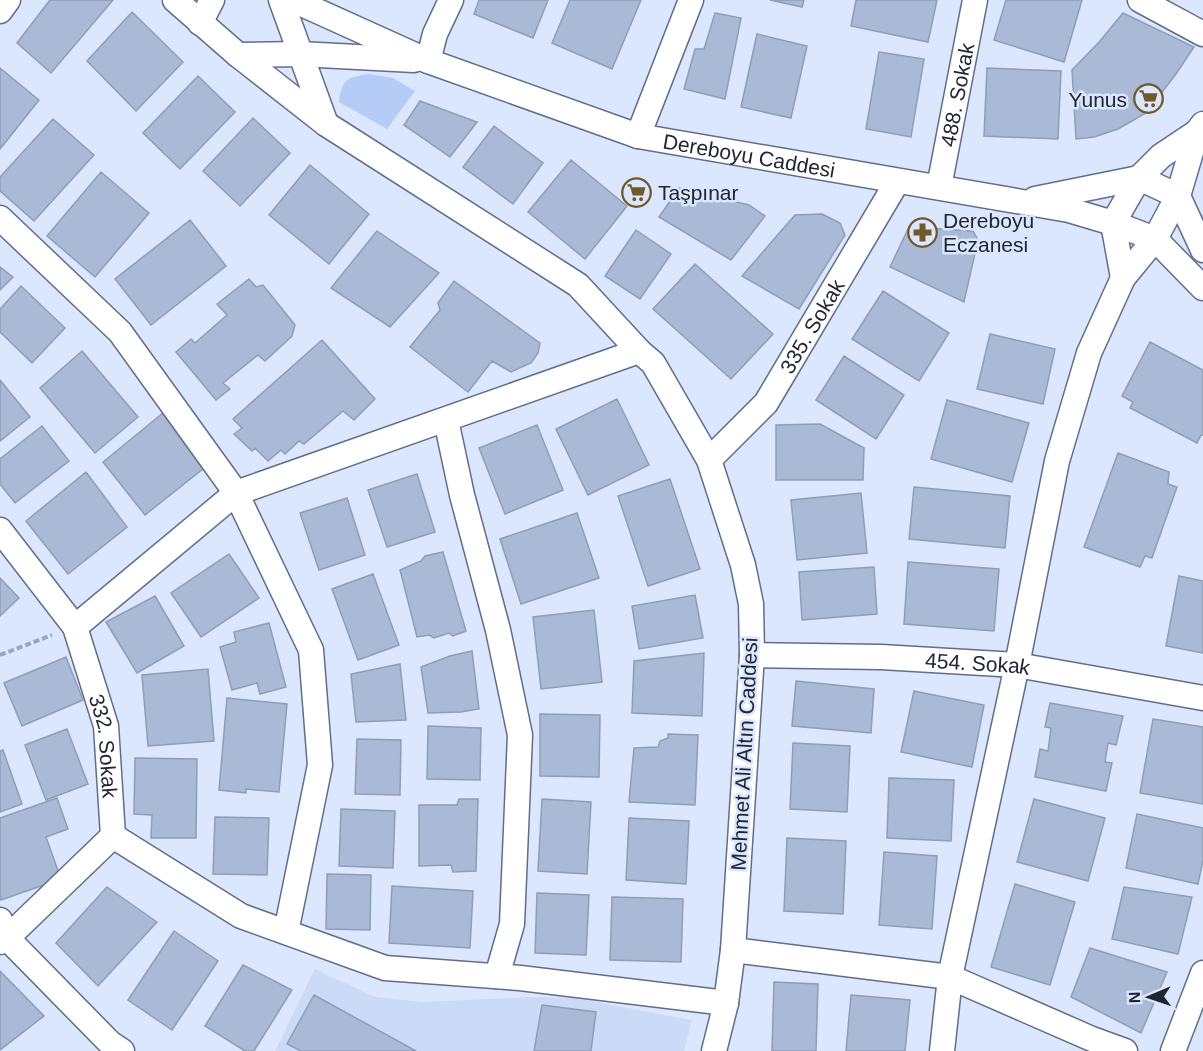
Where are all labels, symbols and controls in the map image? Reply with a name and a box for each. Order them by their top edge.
street label: 488. Sokak [936,40,978,148]
supermarket icon: Yunus [1132,83,1164,115]
place label: Yunus [1069,88,1127,111]
street label: Dereboyu Caddesi [662,129,837,181]
supermarket icon: Taşpınar [621,176,653,208]
place label: Taşpınar [658,181,739,204]
place label: Dereboyu Eczanesi [943,209,1034,256]
pharmacy icon: Dereboyu Eczanesi [906,216,938,248]
street label: 335. Sokak [775,275,849,377]
street label: Mehmet Ali Altın Caddesi [726,637,762,871]
street label: 454. Sokak [925,648,1033,679]
street label: 332. Sokak [85,691,122,799]
north arrow [1119,967,1179,1027]
text: N [1126,991,1143,1004]

